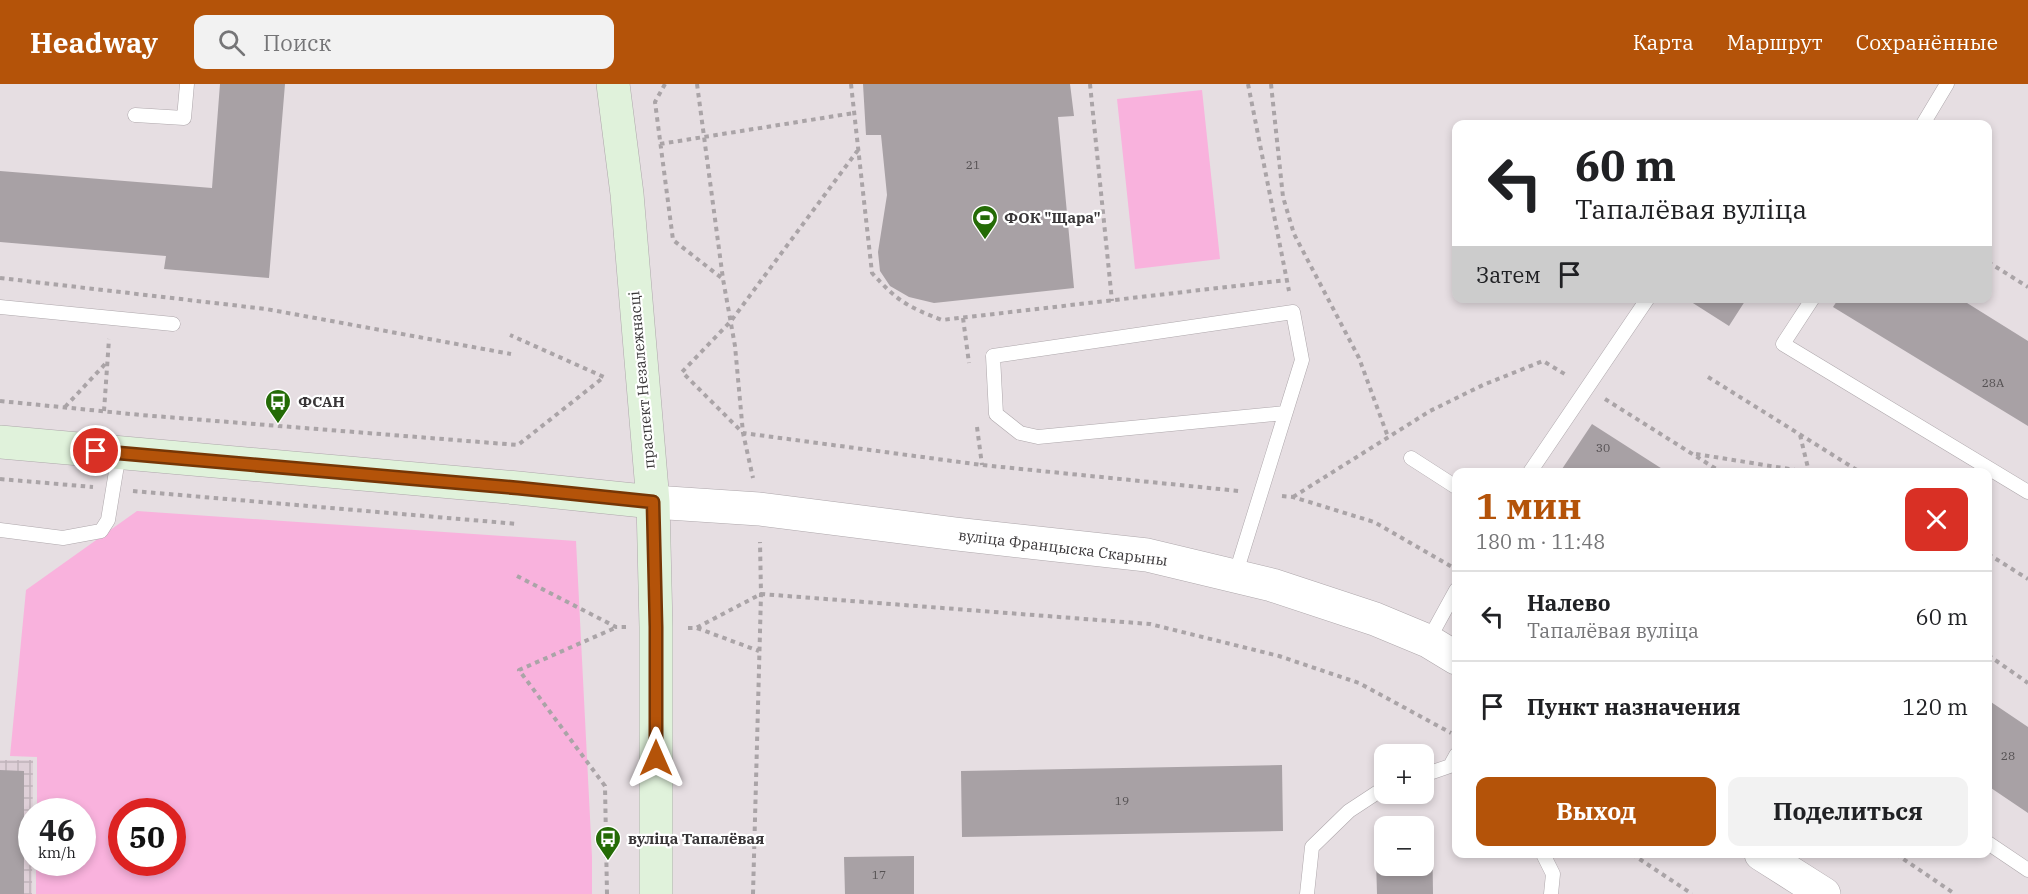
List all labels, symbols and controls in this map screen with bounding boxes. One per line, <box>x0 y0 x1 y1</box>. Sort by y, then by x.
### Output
search box <box>194 15 614 69</box>
text: Headway <box>30 24 158 61</box>
icon: search <box>215 26 248 59</box>
text: Поиск <box>263 28 331 57</box>
text: Карта <box>1633 28 1694 56</box>
text: Маршрут <box>1727 28 1823 56</box>
text: Сохранённые <box>1856 28 1998 56</box>
text: 60 m <box>1575 138 1676 193</box>
icon: left <box>1476 144 1554 222</box>
house number: 21 <box>966 157 980 172</box>
text: Тапалёвая вуліца <box>1575 191 1807 226</box>
sports icon: ФОК "Щара" <box>970 203 1000 241</box>
place label: ФОК "Щара" <box>1004 208 1101 227</box>
icon: arrive <box>1553 258 1586 291</box>
text: Затем <box>1476 260 1541 289</box>
street label: праспект Незалежнасці <box>624 290 659 470</box>
house number: 28А <box>1982 375 2005 390</box>
bus stop icon: ФСАН <box>263 387 293 425</box>
place label: ФСАН <box>298 392 345 411</box>
pin <box>70 425 121 476</box>
icon: arrive <box>79 434 112 467</box>
house number: 30 <box>1596 440 1610 455</box>
text: 1 мин <box>1476 482 1582 529</box>
button: close <box>1905 488 1968 551</box>
street label: вуліца Францыска Скарыны <box>957 525 1169 570</box>
text: 180 m · 11:48 <box>1476 528 1605 555</box>
text: Налево <box>1527 588 1611 617</box>
icon: left <box>1476 600 1509 633</box>
text: 60 m <box>1916 602 1968 631</box>
text: Тапалёвая вуліца <box>1527 617 1699 644</box>
icon: arrive <box>1476 690 1509 723</box>
text: Пункт назначения <box>1527 692 1741 721</box>
text: 120 m <box>1902 692 1968 721</box>
position arrow <box>624 726 688 790</box>
map controls <box>1374 744 1434 876</box>
button: + <box>1374 744 1434 804</box>
house number: 28 <box>2001 748 2015 763</box>
button: Выход <box>1476 777 1716 846</box>
button: Поделиться <box>1728 777 1968 846</box>
house number: 19 <box>1115 793 1129 808</box>
speed limit sign: 50 <box>108 798 186 876</box>
text: 46 <box>39 810 75 849</box>
button: − <box>1374 816 1434 876</box>
bus stop icon: вуліца Тапалёвая <box>593 824 623 862</box>
place label: вуліца Тапалёвая <box>628 829 764 848</box>
text: km/h <box>38 843 76 862</box>
house number: 17 <box>872 867 886 882</box>

